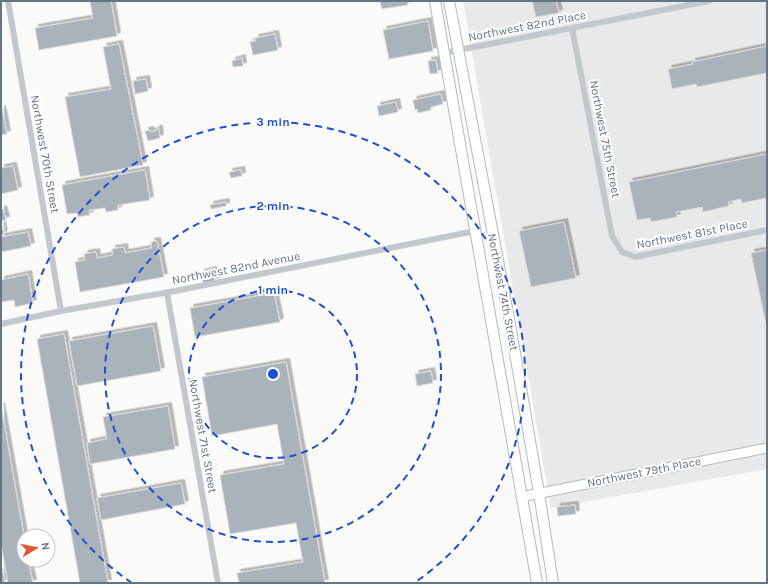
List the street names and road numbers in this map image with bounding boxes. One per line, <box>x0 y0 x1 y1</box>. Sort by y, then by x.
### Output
street label: Northwest 82nd Place <box>467 8 587 44</box>
street label: Northwest 75th Street <box>587 79 623 199</box>
street label: Northwest 70th Street <box>28 94 62 215</box>
street label: Northwest 81st Place <box>635 216 749 252</box>
street label: Northwest 74th Street <box>485 232 521 352</box>
street label: Northwest 82nd Avenue <box>171 249 301 287</box>
street label: Northwest 71st Street <box>186 378 220 495</box>
street label: Northwest 79th Place <box>586 454 702 490</box>

